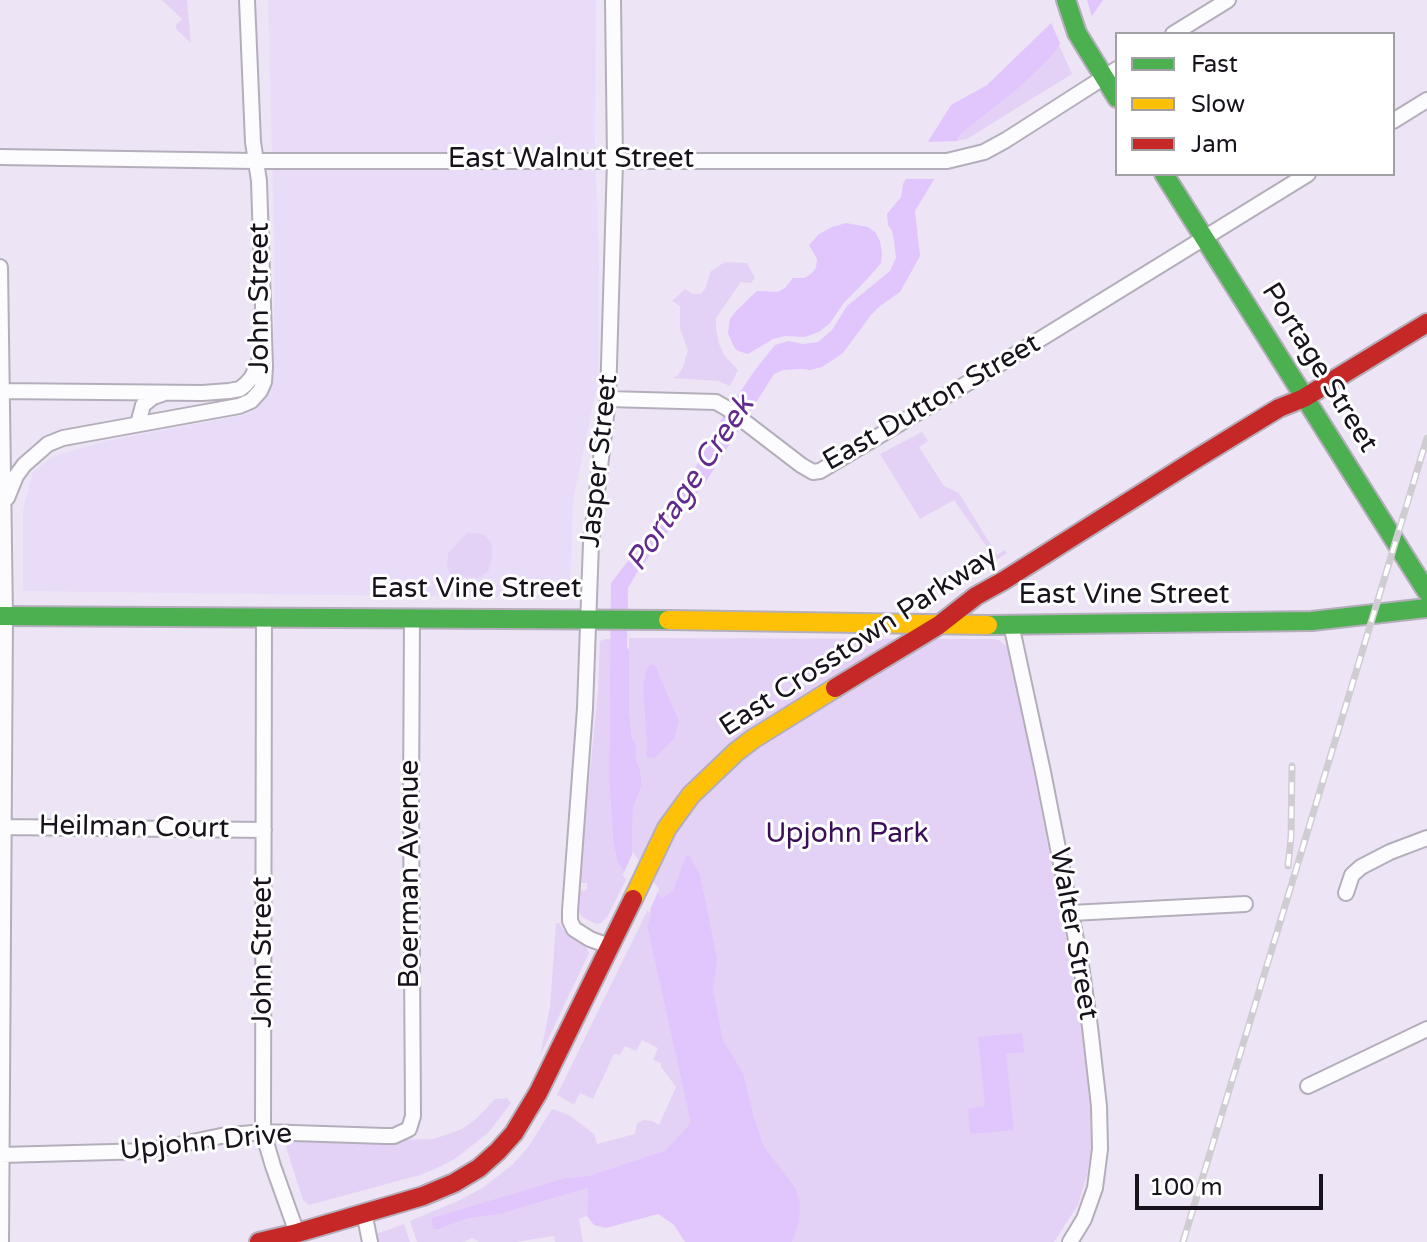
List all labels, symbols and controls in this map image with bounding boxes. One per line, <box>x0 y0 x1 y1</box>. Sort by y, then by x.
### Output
legend <box>1115 32 1395 176</box>
text: Fast <box>1191 50 1238 79</box>
text: Slow <box>1191 90 1245 119</box>
text: Jam <box>1191 130 1238 159</box>
street label: East Walnut Street <box>448 143 694 177</box>
street label: John Street <box>244 222 278 374</box>
street label: Portage Street <box>1254 277 1384 459</box>
street label: East Dutton Street <box>817 327 1047 479</box>
street label: Jasper Street <box>574 373 626 549</box>
water label: Portage Creek <box>619 390 763 578</box>
street label: East Crosstown Parkway <box>714 540 1004 744</box>
street label: East Vine Street <box>370 573 582 607</box>
street label: East Vine Street <box>1018 579 1230 613</box>
street label: Boerman Avenue <box>394 760 428 988</box>
street label: Heilman Court <box>38 810 230 846</box>
park label: Upjohn Park <box>765 818 929 852</box>
street label: Walter Street <box>1041 845 1105 1023</box>
street label: John Street <box>247 876 281 1028</box>
street label: Upjohn Drive <box>118 1117 294 1169</box>
scale bar <box>1139 1158 1327 1208</box>
text: 100 m <box>1149 1173 1223 1202</box>

